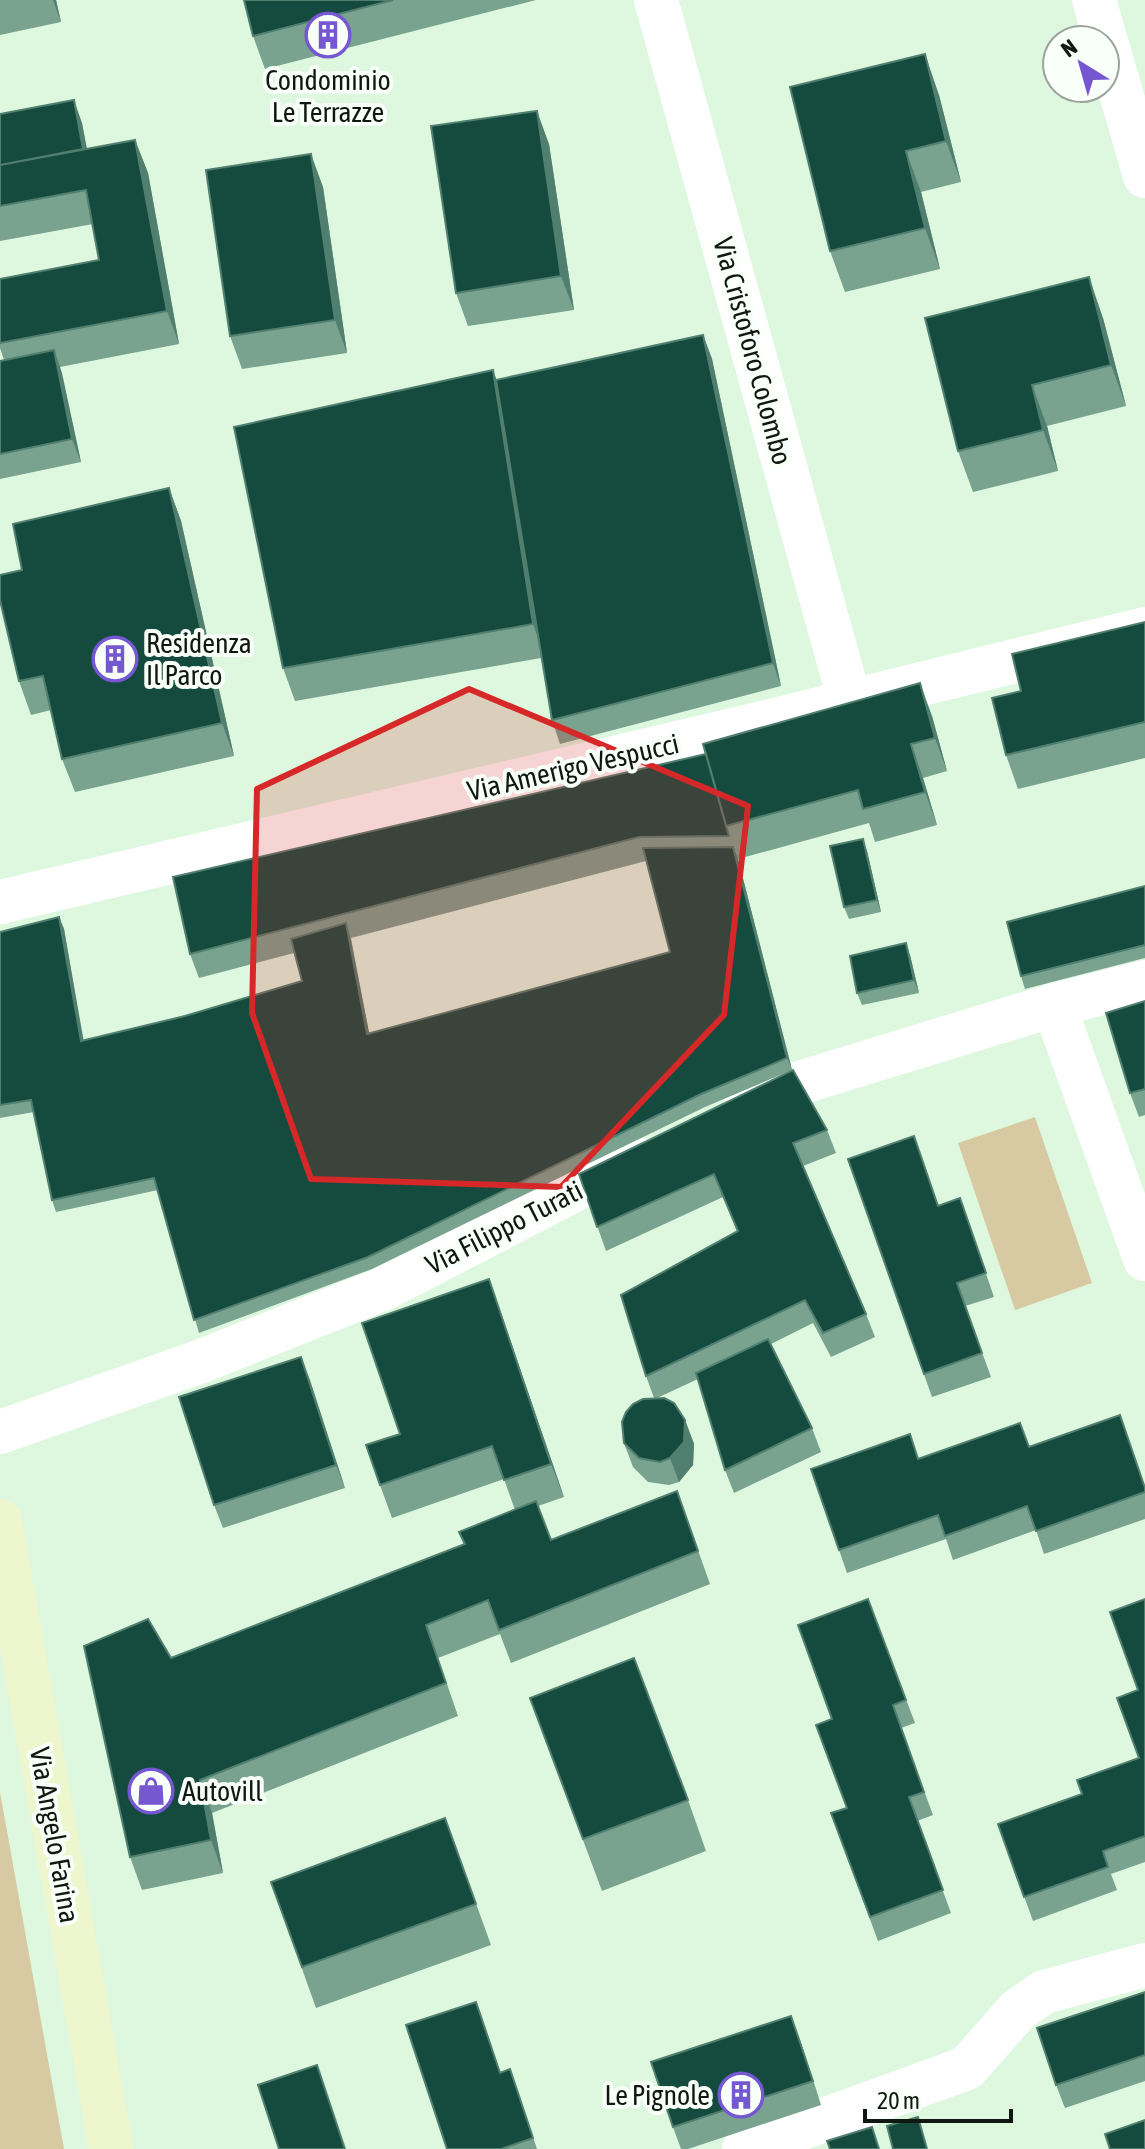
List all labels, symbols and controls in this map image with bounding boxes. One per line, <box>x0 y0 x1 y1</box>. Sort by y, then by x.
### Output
building icon: Condominio Le Terrazze <box>304 11 352 59</box>
north arrow <box>1041 24 1121 104</box>
text: N <box>1056 34 1082 62</box>
place label: Condominio Le Terrazze <box>265 64 391 128</box>
street label: Via Cristoforo Colombo <box>707 234 799 468</box>
place label: Residenza Il Parco <box>146 627 252 691</box>
building icon: Residenza Il Parco <box>91 635 139 683</box>
street label: Via Amerigo Vespucci <box>464 727 682 807</box>
street label: Via Filippo Turati <box>420 1174 588 1280</box>
street label: Via Angelo Farina <box>24 1745 86 1925</box>
shop icon: Autovill <box>127 1767 175 1815</box>
place label: Autovill <box>182 1775 263 1807</box>
building icon: Le Pignole <box>717 2071 765 2119</box>
scale bar <box>865 2073 1011 2123</box>
place label: Le Pignole <box>604 2079 710 2111</box>
text: 20 m <box>877 2087 920 2114</box>

